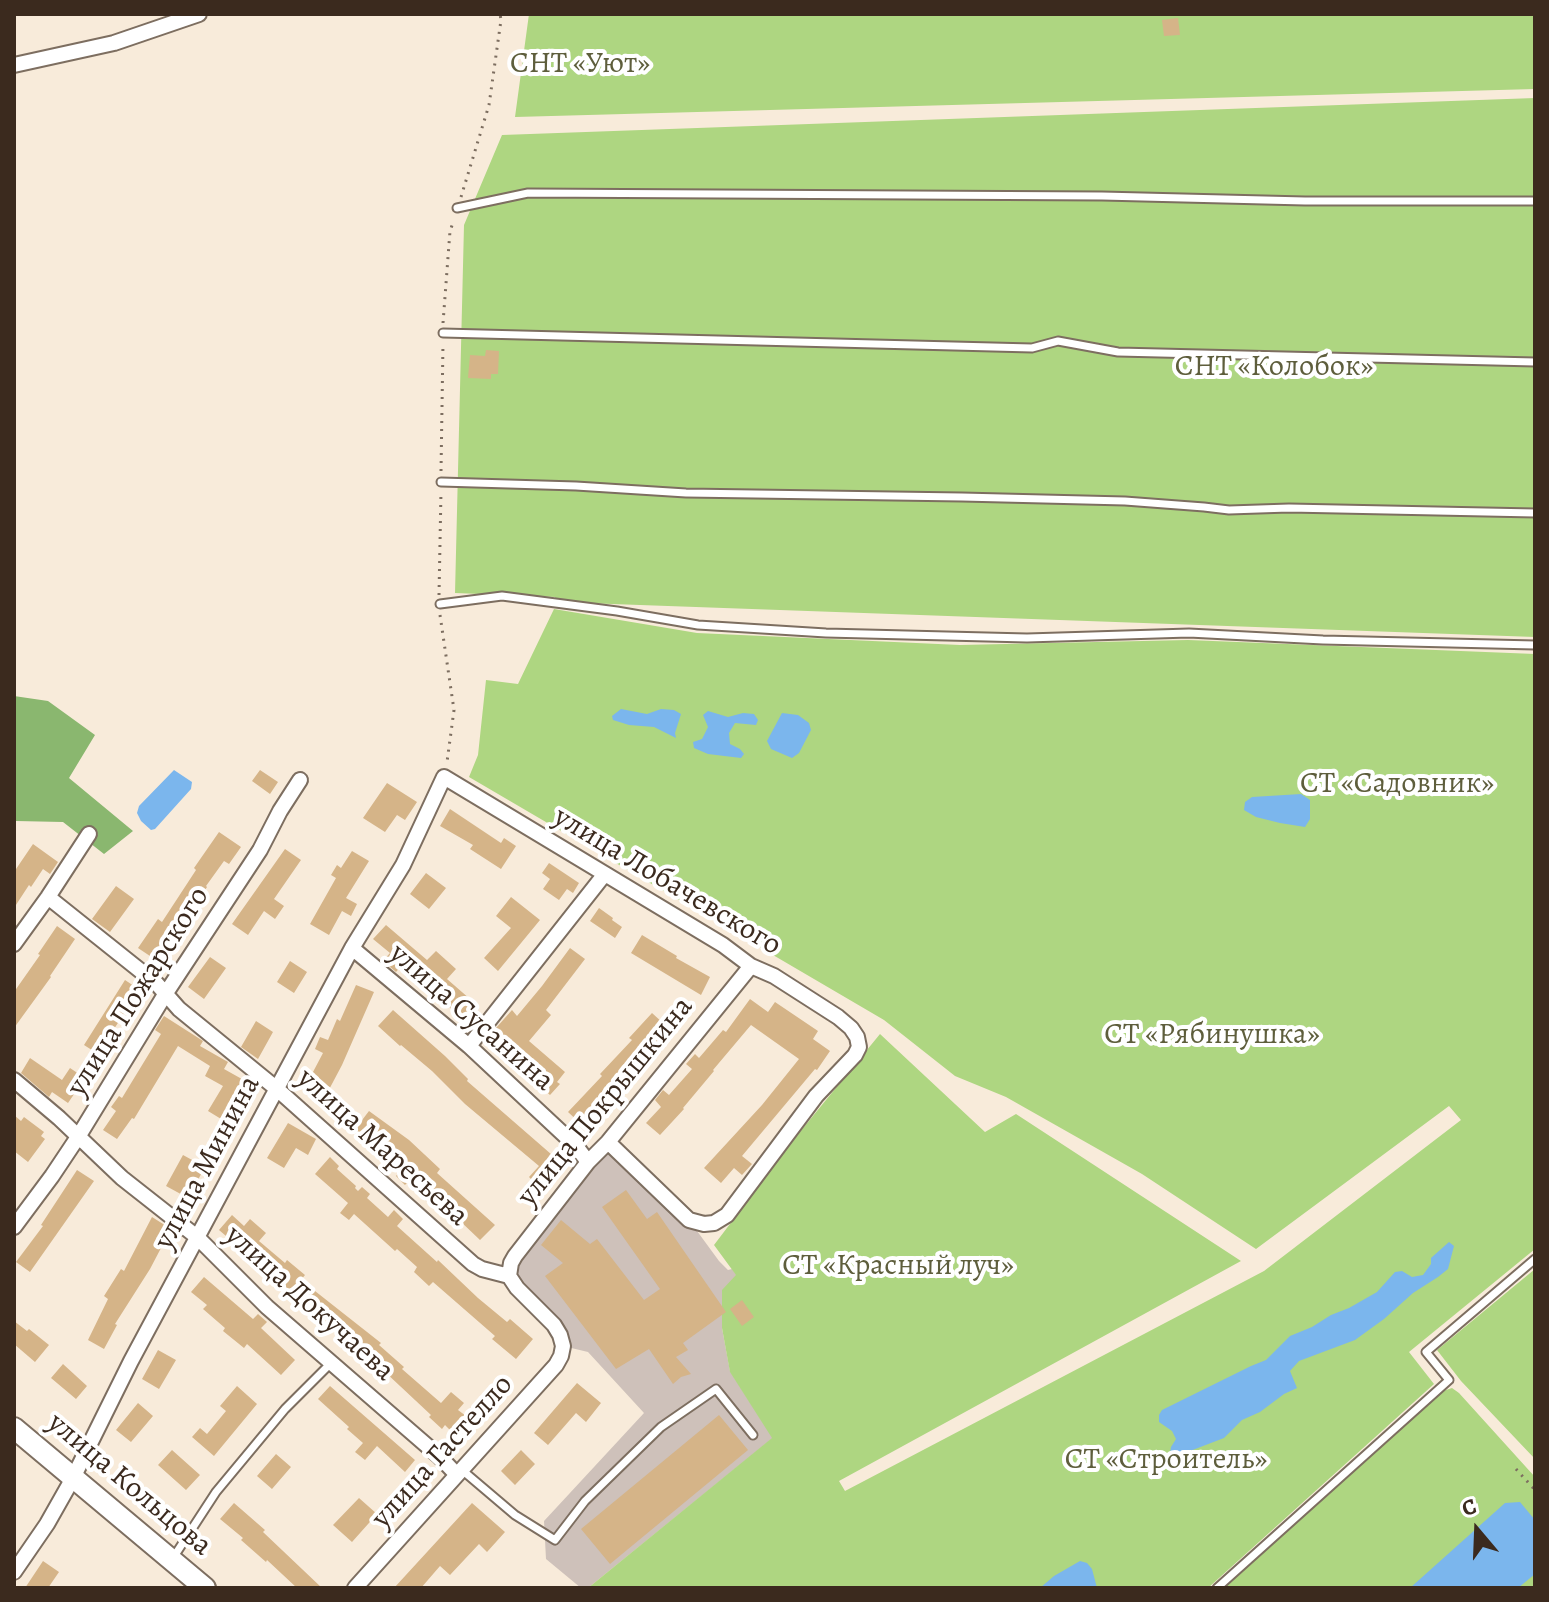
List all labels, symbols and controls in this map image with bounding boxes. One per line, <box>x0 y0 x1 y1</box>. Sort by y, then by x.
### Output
park label: СНТ «Уют» <box>510 47 650 83</box>
park label: СНТ «Колобок» <box>1175 350 1373 386</box>
park label: СТ «Садовник» <box>1300 767 1494 803</box>
street label: улица Лобачевского <box>547 800 787 964</box>
street label: улица Пожарского <box>60 881 218 1103</box>
street label: улица Сусанина <box>381 937 561 1099</box>
street label: улица Покрышкина <box>511 990 701 1214</box>
park label: СТ «Рябинушка» <box>1104 1018 1320 1054</box>
street label: улица Маресьева <box>289 1061 475 1235</box>
street label: улица Минина <box>147 1070 269 1256</box>
street label: улица Докучаева <box>217 1218 401 1390</box>
park label: СТ «Красный луч» <box>782 1249 1014 1285</box>
street label: улица Гастелло <box>365 1368 521 1536</box>
street label: улица Кольцова <box>39 1406 219 1564</box>
park label: СТ «Строитель» <box>1065 1443 1267 1479</box>
north arrow <box>1437 1490 1517 1570</box>
text: С <box>1458 1491 1480 1524</box>

